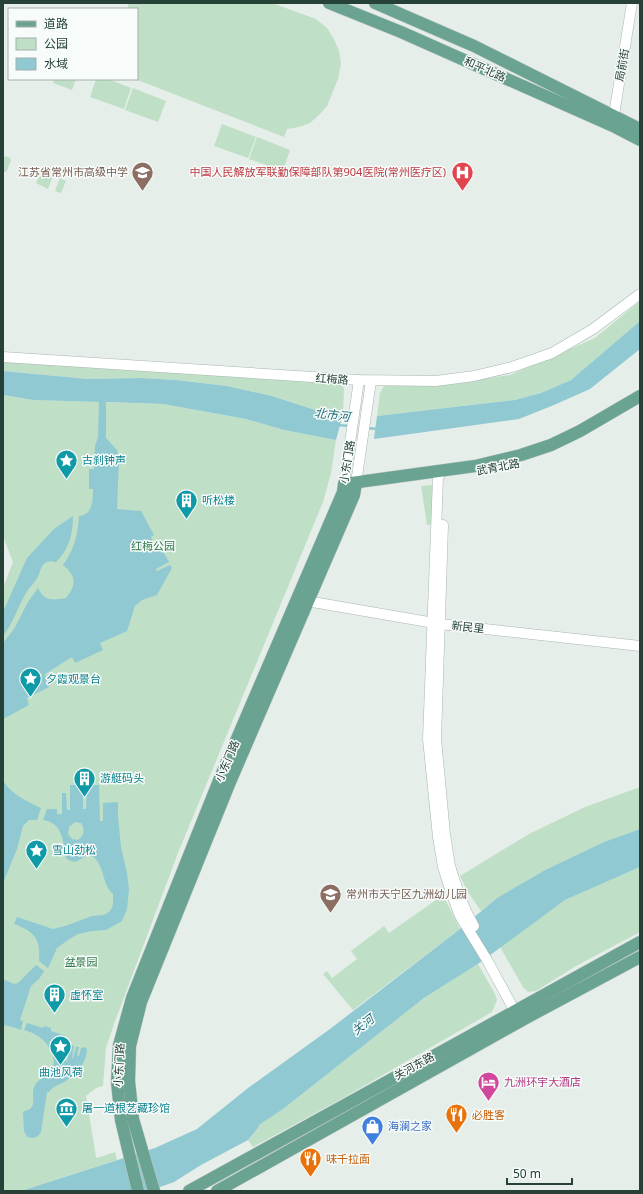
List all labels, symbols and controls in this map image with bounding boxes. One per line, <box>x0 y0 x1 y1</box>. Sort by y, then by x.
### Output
legend <box>8 8 138 80</box>
text: 道路 <box>44 15 68 32</box>
text: 公园 <box>44 35 68 52</box>
street label: 局前街 <box>611 47 632 82</box>
street label: 和平北路 <box>462 53 508 84</box>
text: 水域 <box>44 55 68 72</box>
school or university icon: 江苏省常州市高级中学 <box>130 159 156 192</box>
hospital icon: 中国人民解放军联勤保障部队第904医院(常州医疗区) <box>449 159 475 192</box>
place label: 江苏省常州市高级中学 <box>18 164 128 179</box>
place label: 中国人民解放军联勤保障部队第904医院(常州医疗区) <box>190 164 446 179</box>
street label: 红梅路 <box>315 370 349 387</box>
water label: 北市河 <box>313 404 353 425</box>
street label: 小东门路 <box>336 439 357 485</box>
place icon: 古刹钟声 <box>53 447 79 480</box>
place label: 古刹钟声 <box>82 452 126 467</box>
street label: 武青北路 <box>475 455 521 478</box>
building icon: 听松楼 <box>173 487 199 520</box>
place label: 听松楼 <box>202 492 235 507</box>
park label: 红梅公园 <box>131 538 175 553</box>
street label: 新民里 <box>451 617 485 636</box>
place icon: 夕霞观景台 <box>18 666 44 699</box>
place label: 夕霞观景台 <box>46 671 101 686</box>
street label: 小东门路 <box>211 738 242 784</box>
building icon: 游艇码头 <box>72 765 98 798</box>
place label: 游艇码头 <box>100 770 144 785</box>
place icon: 雪山劲松 <box>23 837 49 870</box>
place label: 雪山劲松 <box>52 842 96 857</box>
school or university icon: 常州市天宁区九洲幼儿园 <box>318 881 344 914</box>
place label: 常州市天宁区九洲幼儿园 <box>346 886 467 901</box>
park label: 盆景园 <box>65 954 98 969</box>
building icon: 虚怀室 <box>41 982 67 1015</box>
place label: 虚怀室 <box>70 987 103 1002</box>
water label: 关河 <box>348 1009 379 1039</box>
place icon: 曲池风荷 <box>48 1033 74 1066</box>
street label: 小东门路 <box>110 1043 127 1087</box>
street label: 关河东路 <box>391 1048 437 1083</box>
place label: 曲池风荷 <box>39 1064 83 1079</box>
hotel icon: 九洲环宇大酒店 <box>476 1069 502 1102</box>
place label: 九洲环宇大酒店 <box>504 1074 581 1089</box>
museum icon: 屠一道根艺藏珍馆 <box>53 1095 79 1128</box>
place label: 屠一道根艺藏珍馆 <box>82 1100 170 1115</box>
restaurant icon: 必胜客 <box>444 1102 470 1135</box>
place label: 必胜客 <box>472 1107 505 1122</box>
shop icon: 海澜之家 <box>359 1113 385 1146</box>
place label: 海澜之家 <box>388 1118 432 1133</box>
restaurant icon: 味千拉面 <box>298 1146 324 1179</box>
place label: 味千拉面 <box>326 1151 370 1166</box>
scale bar <box>507 1160 572 1186</box>
text: 50 m <box>513 1165 541 1182</box>

